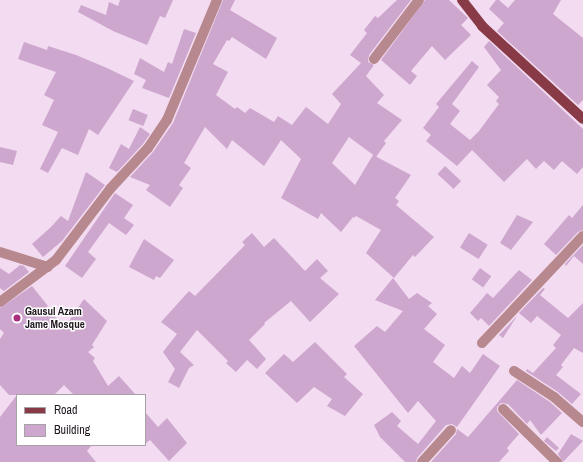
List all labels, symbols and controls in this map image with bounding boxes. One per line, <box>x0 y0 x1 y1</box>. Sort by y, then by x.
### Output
place label: Gausul Azam Jame Mosque <box>25 305 85 331</box>
marker: Gausul Azam Jame Mosque <box>12 313 22 323</box>
legend <box>16 394 146 446</box>
text: Road <box>54 402 78 418</box>
text: Building <box>54 422 90 438</box>

